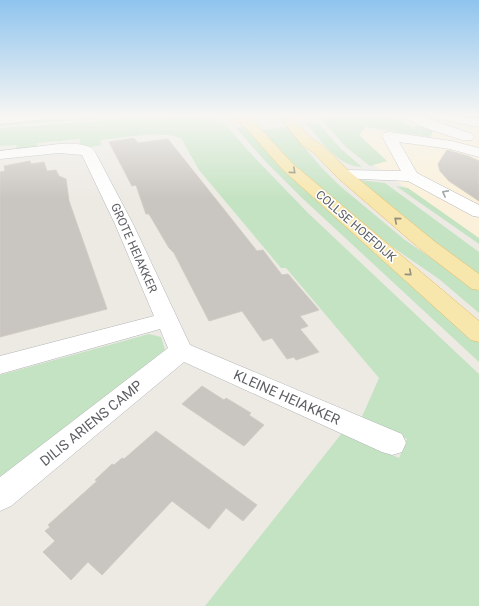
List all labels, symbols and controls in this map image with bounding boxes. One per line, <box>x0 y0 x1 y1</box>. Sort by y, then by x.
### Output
one-way arrow <box>288 167 296 174</box>
street label: COLLSE HOEFDIJK <box>313 187 399 265</box>
one-way arrow <box>441 191 449 198</box>
street label: GROTE HEIAKKER <box>108 201 160 295</box>
one-way arrow <box>395 218 402 225</box>
one-way arrow <box>404 269 412 276</box>
street label: KLEINE HEIAKKER <box>231 366 343 428</box>
street label: DILIS ARIENS CAMP <box>37 377 145 469</box>

